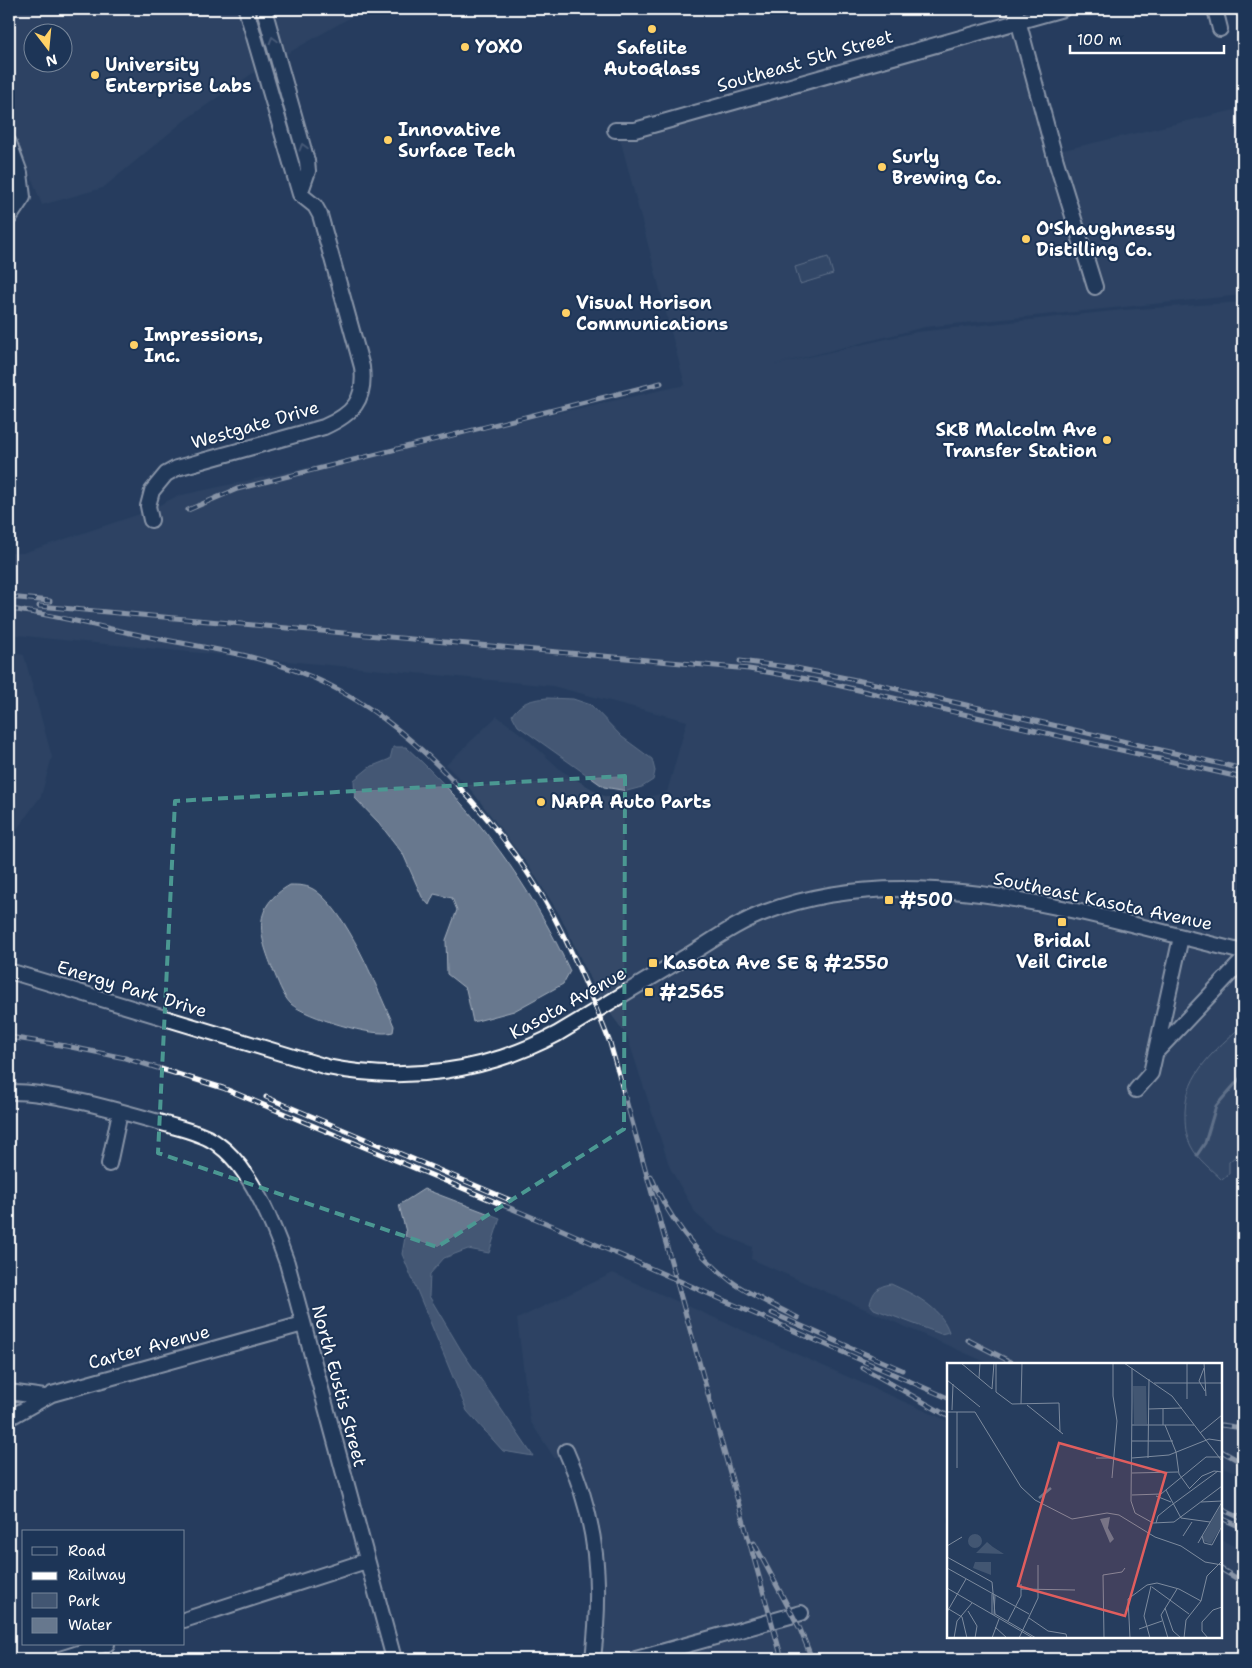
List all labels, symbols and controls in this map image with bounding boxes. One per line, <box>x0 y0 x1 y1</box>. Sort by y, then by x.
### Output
north arrow <box>22 22 72 72</box>
scale bar <box>1070 22 1223 54</box>
marker: Safelite AutoGlass <box>646 23 658 35</box>
street label: Southeast 5th Street <box>714 24 896 98</box>
text: 100 m <box>1077 30 1122 50</box>
place label: YOXO <box>475 35 523 59</box>
one-way arrow <box>268 36 279 45</box>
place label: Safelite AutoGlass <box>603 36 701 81</box>
marker: YOXO <box>459 41 471 53</box>
text: N <box>44 50 59 71</box>
place label: University Enterprise Labs <box>105 53 252 98</box>
marker: University Enterprise Labs <box>89 69 101 81</box>
place label: Innovative Surface Tech <box>398 118 515 163</box>
marker: Innovative Surface Tech <box>382 134 394 146</box>
one-way arrow <box>299 143 309 152</box>
place label: Surly Brewing Co. <box>892 145 1002 190</box>
marker: Surly Brewing Co. <box>876 161 888 173</box>
place label: O'Shaughnessy Distilling Co. <box>1036 217 1176 262</box>
marker: O'Shaughnessy Distilling Co. <box>1020 233 1032 245</box>
place label: Visual Horison Communications <box>576 291 728 336</box>
marker: Visual Horison Communications <box>560 307 572 319</box>
place label: Impressions, Inc. <box>144 323 263 368</box>
marker: Impressions, Inc. <box>128 339 140 351</box>
street label: Westgate Drive <box>188 395 322 455</box>
place label: SKB Malcolm Ave Transfer Station <box>935 418 1097 463</box>
marker: SKB Malcolm Ave Transfer Station <box>1101 434 1113 446</box>
place label: NAPA Auto Parts <box>551 790 711 814</box>
marker: NAPA Auto Parts <box>535 796 547 808</box>
street label: Southeast Kasota Avenue <box>991 866 1215 936</box>
place label: #500 <box>899 888 953 912</box>
marker: #500 <box>883 894 895 906</box>
marker: Bridal Veil Circle <box>1056 916 1068 928</box>
place label: Bridal Veil Circle <box>1016 929 1108 974</box>
place label: Kasota Ave SE & #2550 <box>663 951 889 975</box>
street label: Energy Park Drive <box>54 955 210 1023</box>
marker: Kasota Ave SE & #2550 <box>647 957 659 969</box>
street label: Kasota Avenue <box>505 961 631 1045</box>
place label: #2565 <box>659 980 724 1004</box>
marker: #2565 <box>643 986 655 998</box>
street label: North Eustis Street <box>306 1302 372 1470</box>
street label: Carter Avenue <box>86 1319 212 1375</box>
inset map <box>947 1363 1222 1638</box>
legend <box>22 1530 185 1646</box>
text: Road <box>68 1541 106 1561</box>
text: Railway <box>68 1565 126 1585</box>
text: Park <box>68 1591 100 1611</box>
text: Water <box>68 1615 112 1635</box>

